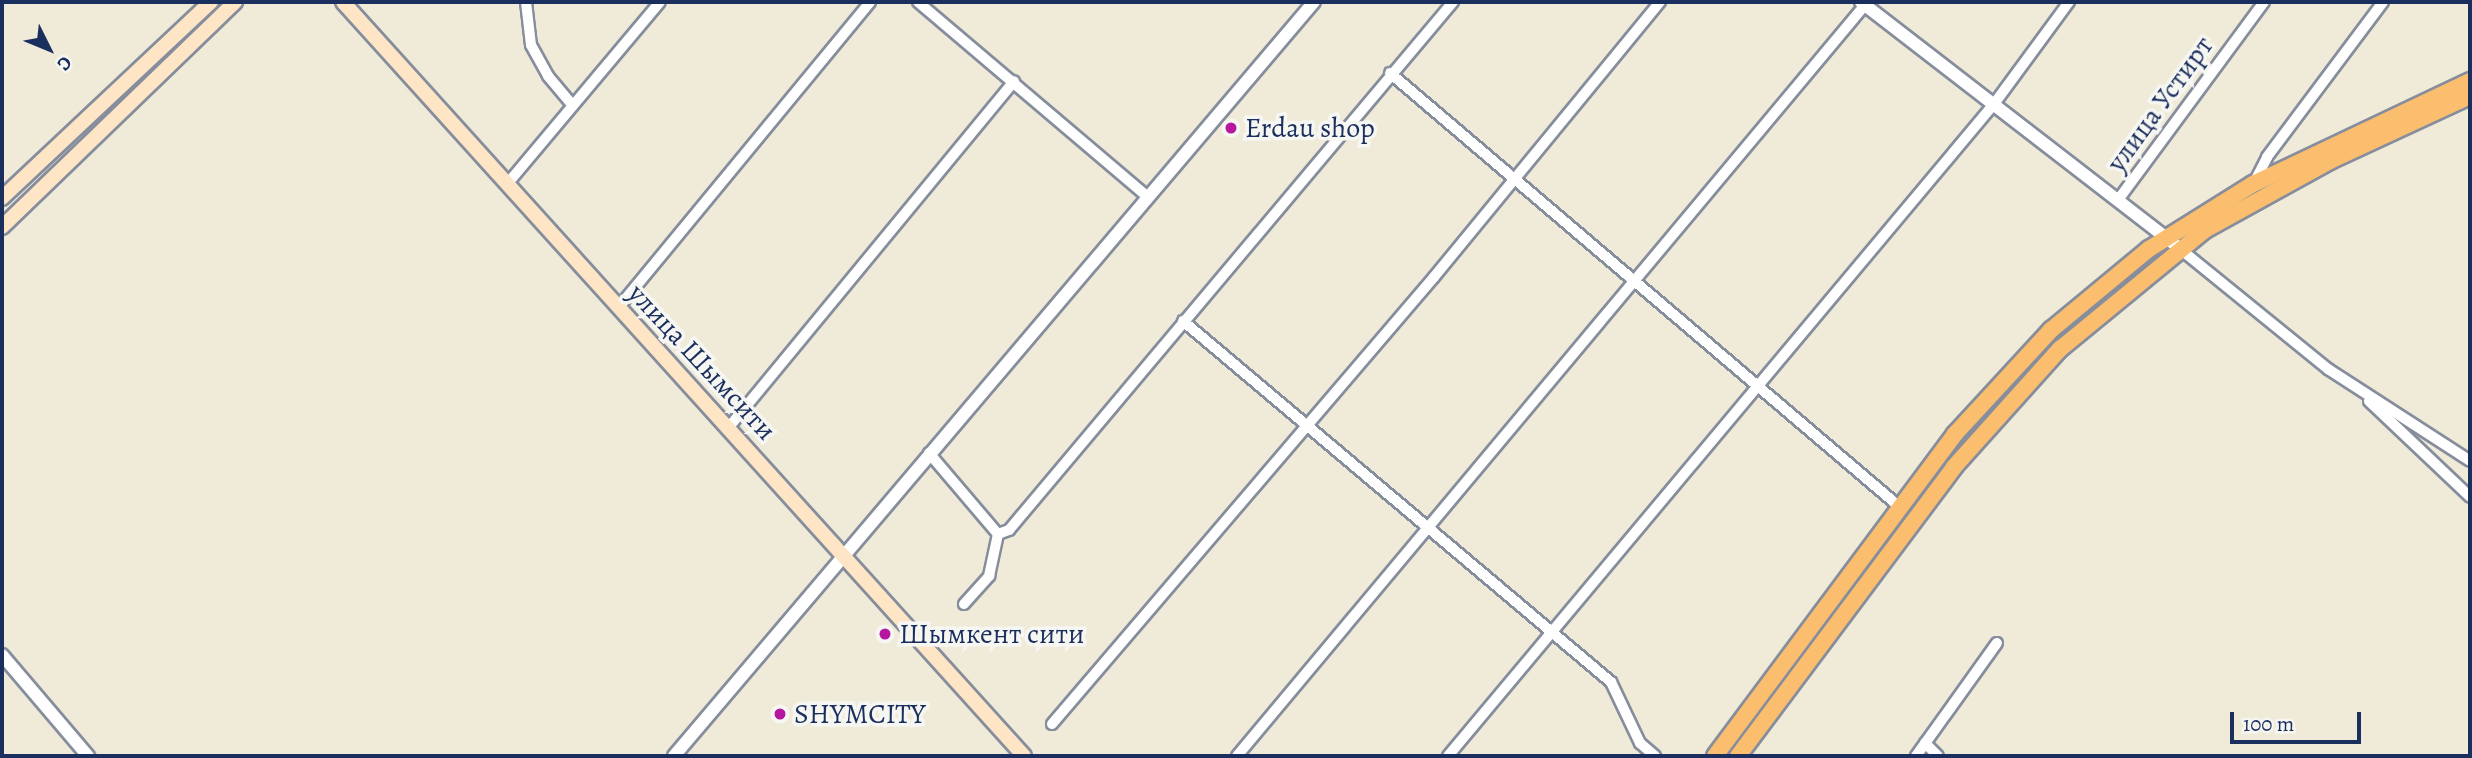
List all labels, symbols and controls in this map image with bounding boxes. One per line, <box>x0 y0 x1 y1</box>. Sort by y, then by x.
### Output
north arrow <box>14 14 84 84</box>
street label: улица Устирт <box>2100 30 2220 178</box>
text: С <box>51 50 78 76</box>
place label: Erdau shop <box>1245 111 1375 145</box>
marker: Erdau shop <box>1223 120 1239 136</box>
street label: улица Шымсити <box>621 277 783 447</box>
place label: Шымкент сити <box>899 617 1084 651</box>
marker: Шымкент сити <box>877 626 893 642</box>
place label: SHYMCITY <box>794 697 926 731</box>
scale bar <box>2234 698 2365 742</box>
marker: SHYMCITY <box>772 706 788 722</box>
text: 100 m <box>2243 710 2294 738</box>

